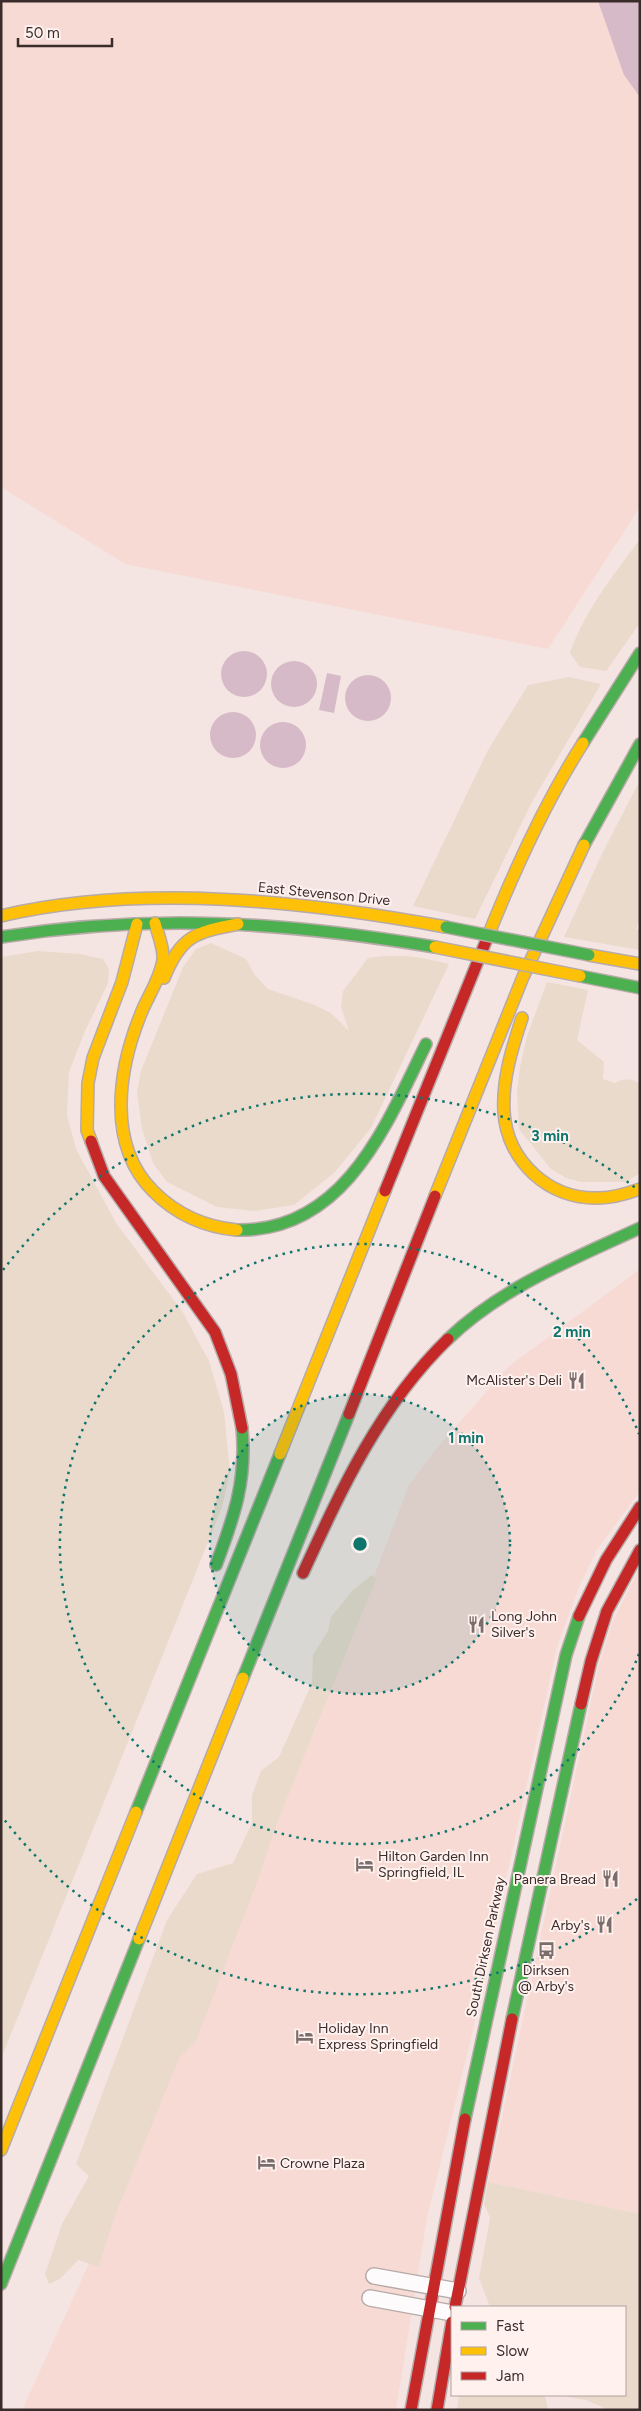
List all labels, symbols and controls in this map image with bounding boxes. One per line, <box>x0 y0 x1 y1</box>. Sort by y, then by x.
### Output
scale bar <box>18 15 111 47</box>
text: 50 m <box>25 24 60 42</box>
street label: East Stevenson Drive <box>257 879 391 909</box>
text: 3 min <box>531 1127 569 1145</box>
text: 2 min <box>553 1323 591 1341</box>
restaurant icon: McAlister's Deli <box>566 1370 586 1390</box>
place label: McAlister's Deli <box>466 1372 562 1389</box>
text: 1 min <box>448 1429 484 1447</box>
centre of rings <box>351 1535 369 1553</box>
place label: Long John Silver's <box>491 1608 557 1641</box>
restaurant icon: Long John Silver's <box>467 1614 487 1634</box>
place label: Hilton Garden Inn Springfield, IL <box>378 1848 489 1881</box>
hotel icon: Hilton Garden Inn Springfield, IL <box>354 1854 374 1874</box>
restaurant icon: Panera Bread <box>600 1869 620 1889</box>
place label: Panera Bread <box>514 1871 596 1888</box>
street label: South Dirksen Parkway <box>463 1875 509 2019</box>
restaurant icon: Arby's <box>594 1915 614 1935</box>
place label: Arby's <box>551 1917 590 1934</box>
bus stop icon: Dirksen @ Arby's <box>536 1940 556 1960</box>
place label: Dirksen @ Arby's <box>518 1962 574 1995</box>
place label: Holiday Inn Express Springfield <box>318 2020 438 2053</box>
hotel icon: Holiday Inn Express Springfield <box>294 2026 314 2046</box>
hotel icon: Crowne Plaza <box>256 2153 276 2173</box>
place label: Crowne Plaza <box>280 2155 365 2172</box>
legend <box>451 2306 626 2396</box>
text: Fast <box>496 2317 525 2335</box>
text: Slow <box>496 2342 529 2360</box>
text: Jam <box>496 2367 524 2385</box>

